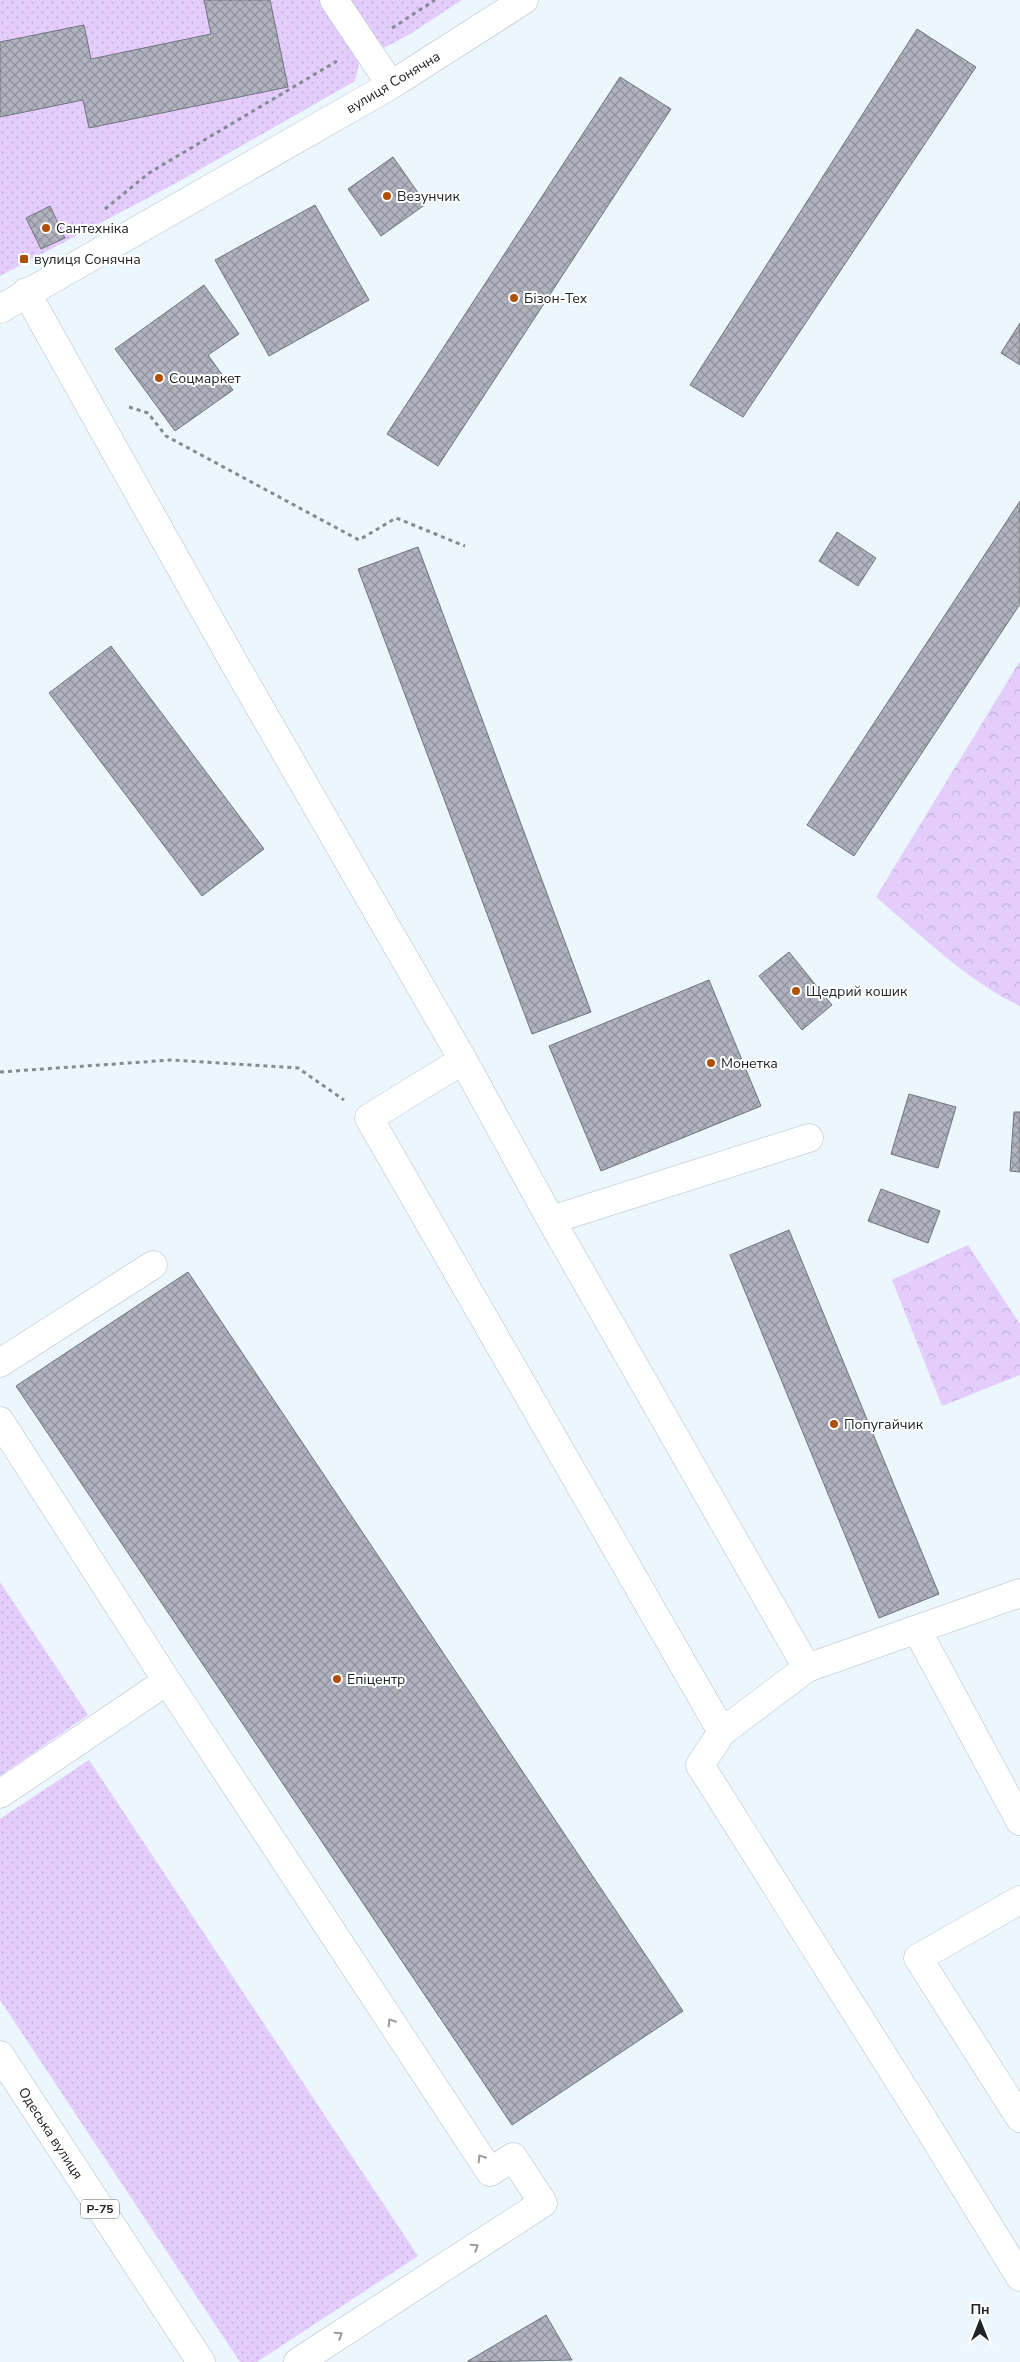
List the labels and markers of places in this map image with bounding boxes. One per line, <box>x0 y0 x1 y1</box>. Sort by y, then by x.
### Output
place label: Везунчик <box>397 187 460 206</box>
marker: Везунчик <box>381 190 393 202</box>
place label: Сантехніка <box>56 219 129 238</box>
marker: Сантехніка <box>40 222 52 234</box>
place label: вулиця Сонячна <box>34 250 141 269</box>
marker: вулиця Сонячна <box>18 253 30 265</box>
place label: Бізон-Тех <box>524 289 588 308</box>
marker: Бізон-Тех <box>508 292 520 304</box>
place label: Соцмаркет <box>169 369 242 388</box>
marker: Соцмаркет <box>153 372 165 384</box>
place label: Щедрий кошик <box>806 982 908 1001</box>
marker: Щедрий кошик <box>790 985 802 997</box>
place label: Монетка <box>721 1054 778 1073</box>
marker: Монетка <box>705 1057 717 1069</box>
place label: Попугайчик <box>844 1415 924 1434</box>
marker: Попугайчик <box>828 1418 840 1430</box>
place label: Епіцентр <box>347 1670 405 1689</box>
marker: Епіцентр <box>331 1673 343 1685</box>

